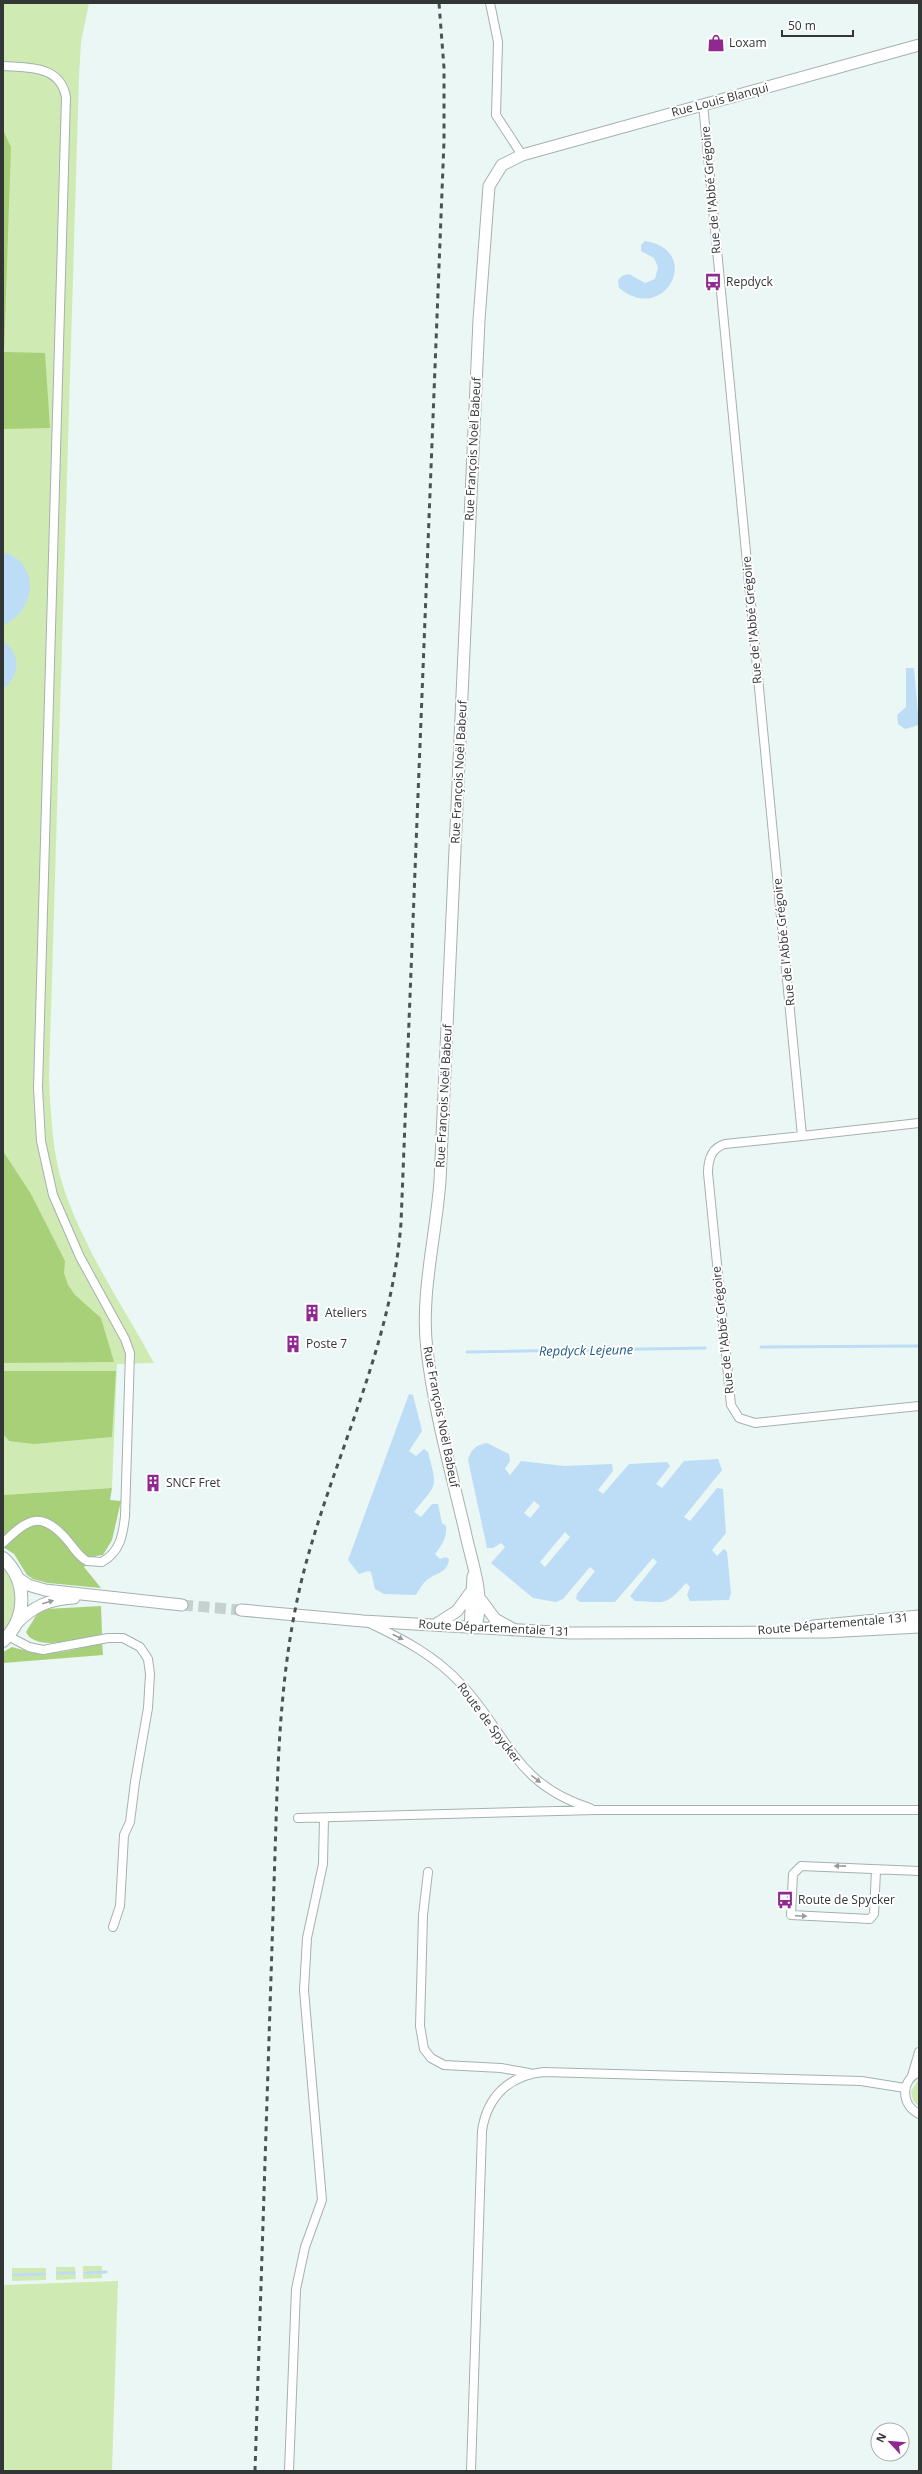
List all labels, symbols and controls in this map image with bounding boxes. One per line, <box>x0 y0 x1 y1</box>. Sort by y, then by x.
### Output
scale bar <box>782 12 853 38</box>
text: 50 m <box>788 17 816 34</box>
shop icon: Loxam <box>706 33 726 53</box>
place label: Loxam <box>729 34 767 51</box>
street label: Rue Louis Blanqui <box>669 78 770 121</box>
street label: Rue de l'Abbé Grégoire <box>696 125 725 255</box>
bus stop icon: Repdyck <box>703 272 723 292</box>
place label: Repdyck <box>726 273 774 290</box>
street label: Rue François Noël Babeuf <box>460 376 485 521</box>
street label: Rue de l'Abbé Grégoire <box>737 555 766 685</box>
street label: Rue François Noël Babeuf <box>446 699 471 844</box>
street label: Rue de l'Abbé Grégoire <box>768 877 799 1007</box>
street label: Rue François Noël Babeuf <box>431 1023 456 1168</box>
street label: Rue de l'Abbé Grégoire <box>707 1265 738 1395</box>
building icon: Ateliers <box>302 1303 322 1323</box>
place label: Ateliers <box>325 1304 367 1321</box>
building icon: Poste 7 <box>283 1334 303 1354</box>
place label: Poste 7 <box>306 1335 347 1352</box>
water label: Repdyck Lejeune <box>539 1340 634 1360</box>
street label: Rue François Noël Babeuf <box>419 1345 464 1490</box>
building icon: SNCF Fret <box>143 1473 163 1493</box>
place label: SNCF Fret <box>166 1474 221 1491</box>
one-way arrow <box>42 1599 54 1605</box>
street label: Route Départementale 131 <box>757 1608 909 1639</box>
street label: Route Départementale 131 <box>418 1615 570 1640</box>
one-way arrow <box>392 1634 404 1640</box>
street label: Route de Spycker <box>453 1679 525 1767</box>
one-way arrow <box>530 1774 541 1783</box>
one-way arrow <box>834 1863 846 1870</box>
bus stop icon: Route de Spycker <box>775 1890 795 1910</box>
place label: Route de Spycker <box>798 1891 895 1908</box>
one-way arrow <box>795 1913 808 1919</box>
north arrow <box>870 2422 910 2462</box>
text: N <box>872 2430 889 2445</box>

